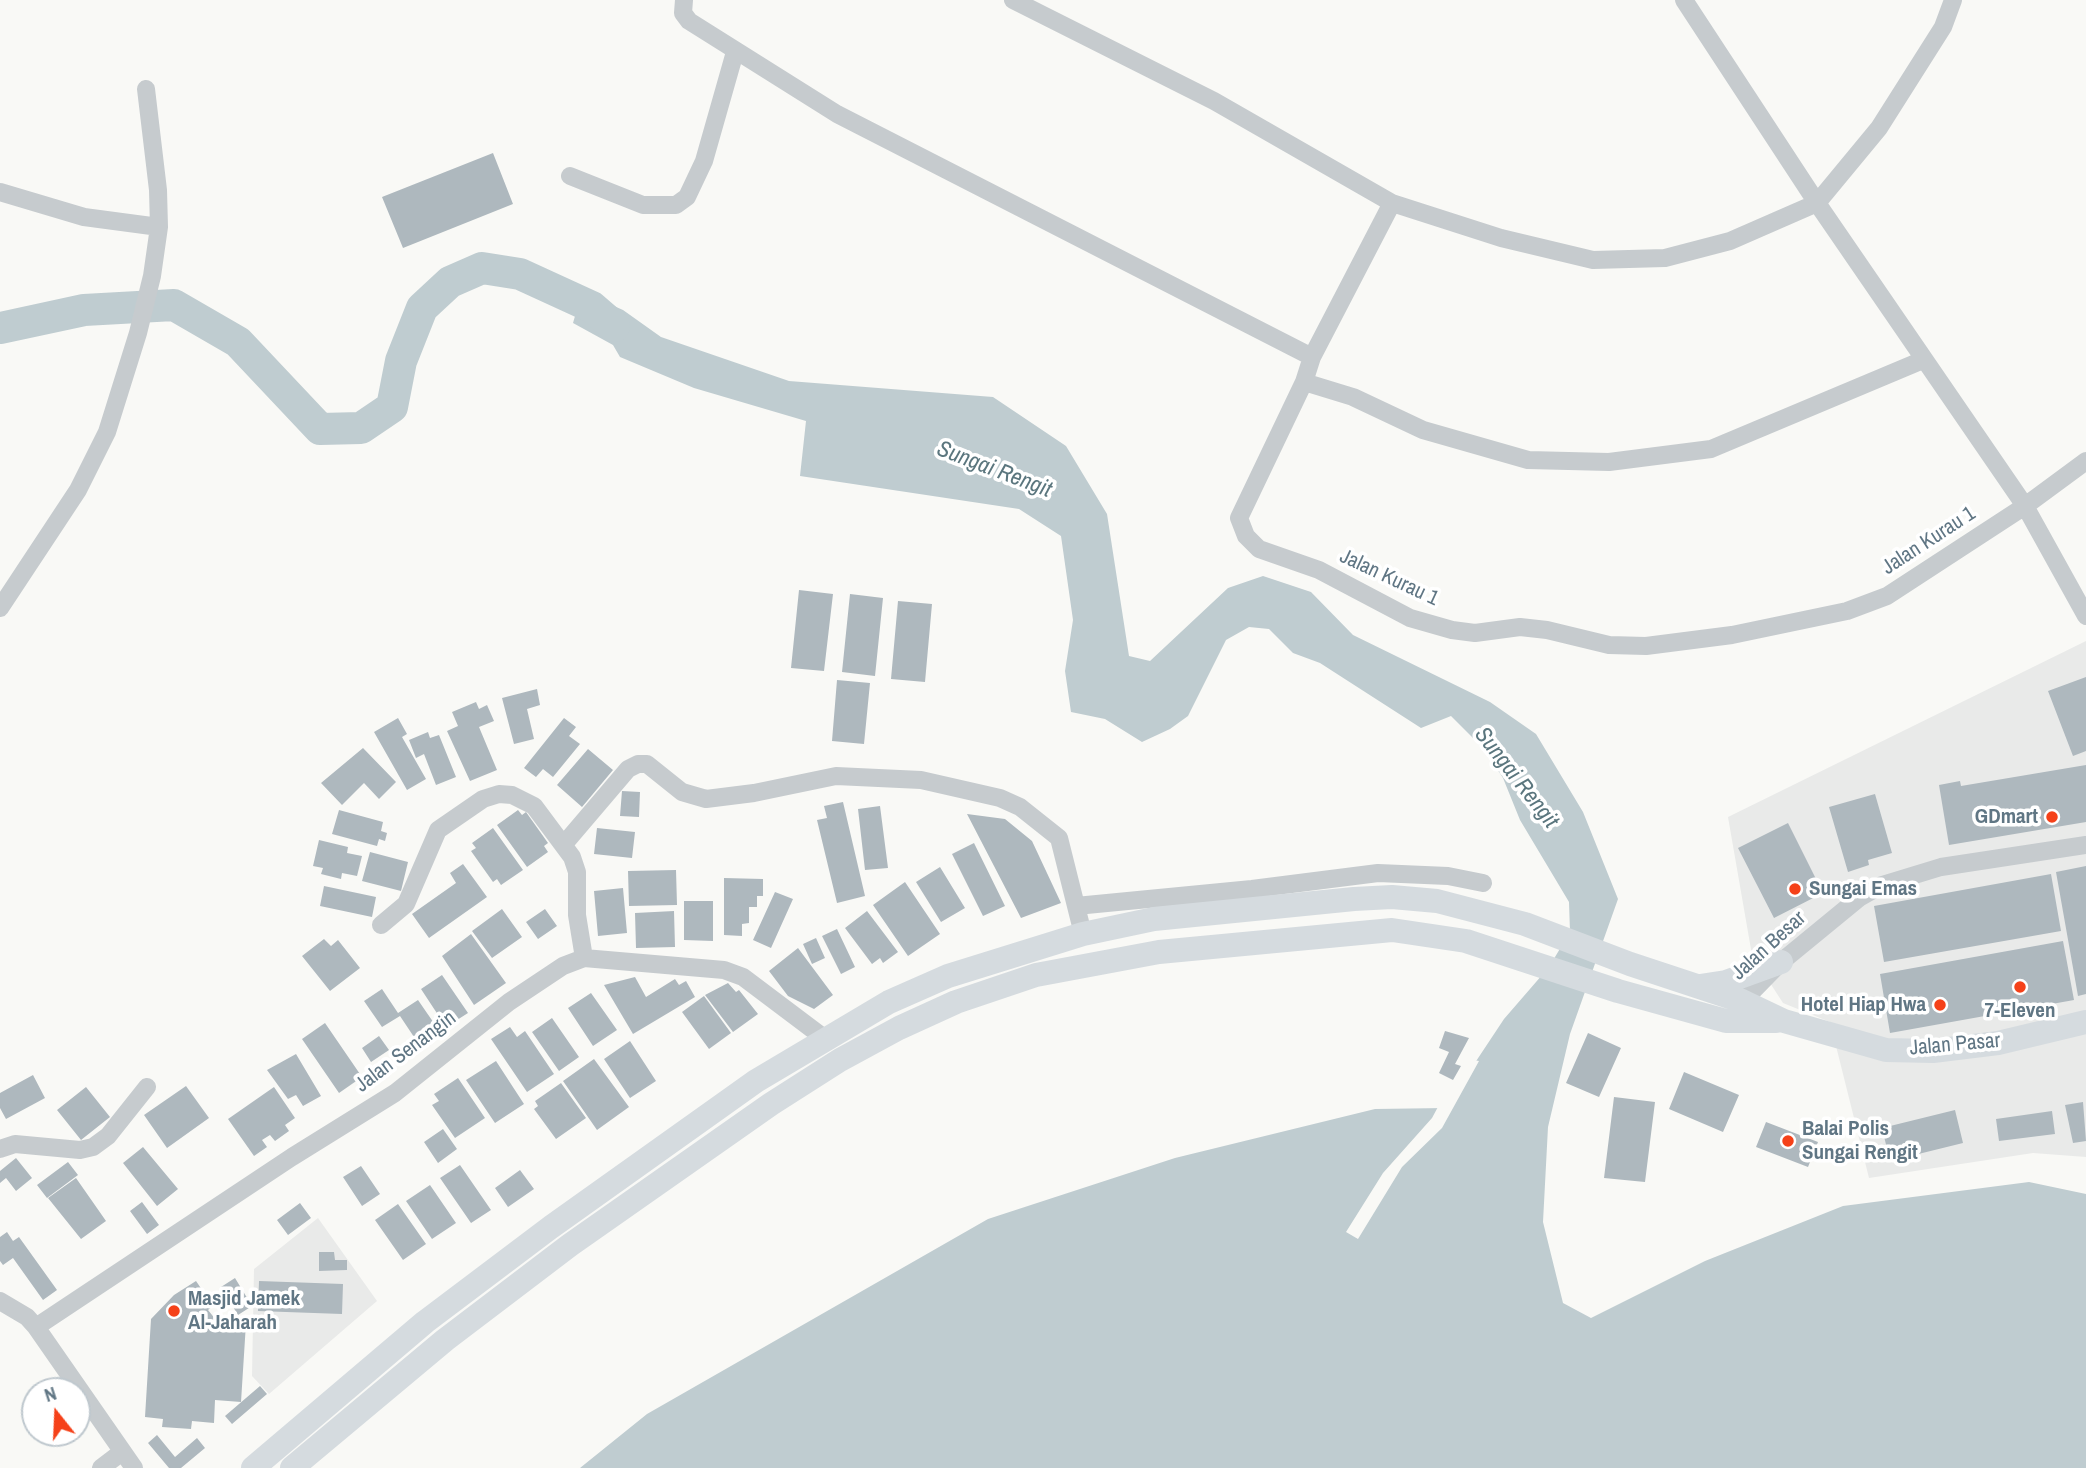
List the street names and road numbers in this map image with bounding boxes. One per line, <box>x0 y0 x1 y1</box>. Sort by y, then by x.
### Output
street label: Jalan Kurau 1 <box>1878 501 1980 581</box>
street label: Jalan Kurau 1 <box>1336 544 1442 612</box>
street label: Jalan Besar <box>1727 906 1811 986</box>
street label: Jalan Senangin <box>351 1006 461 1098</box>
street label: Jalan Pasar <box>1909 1028 2001 1062</box>

